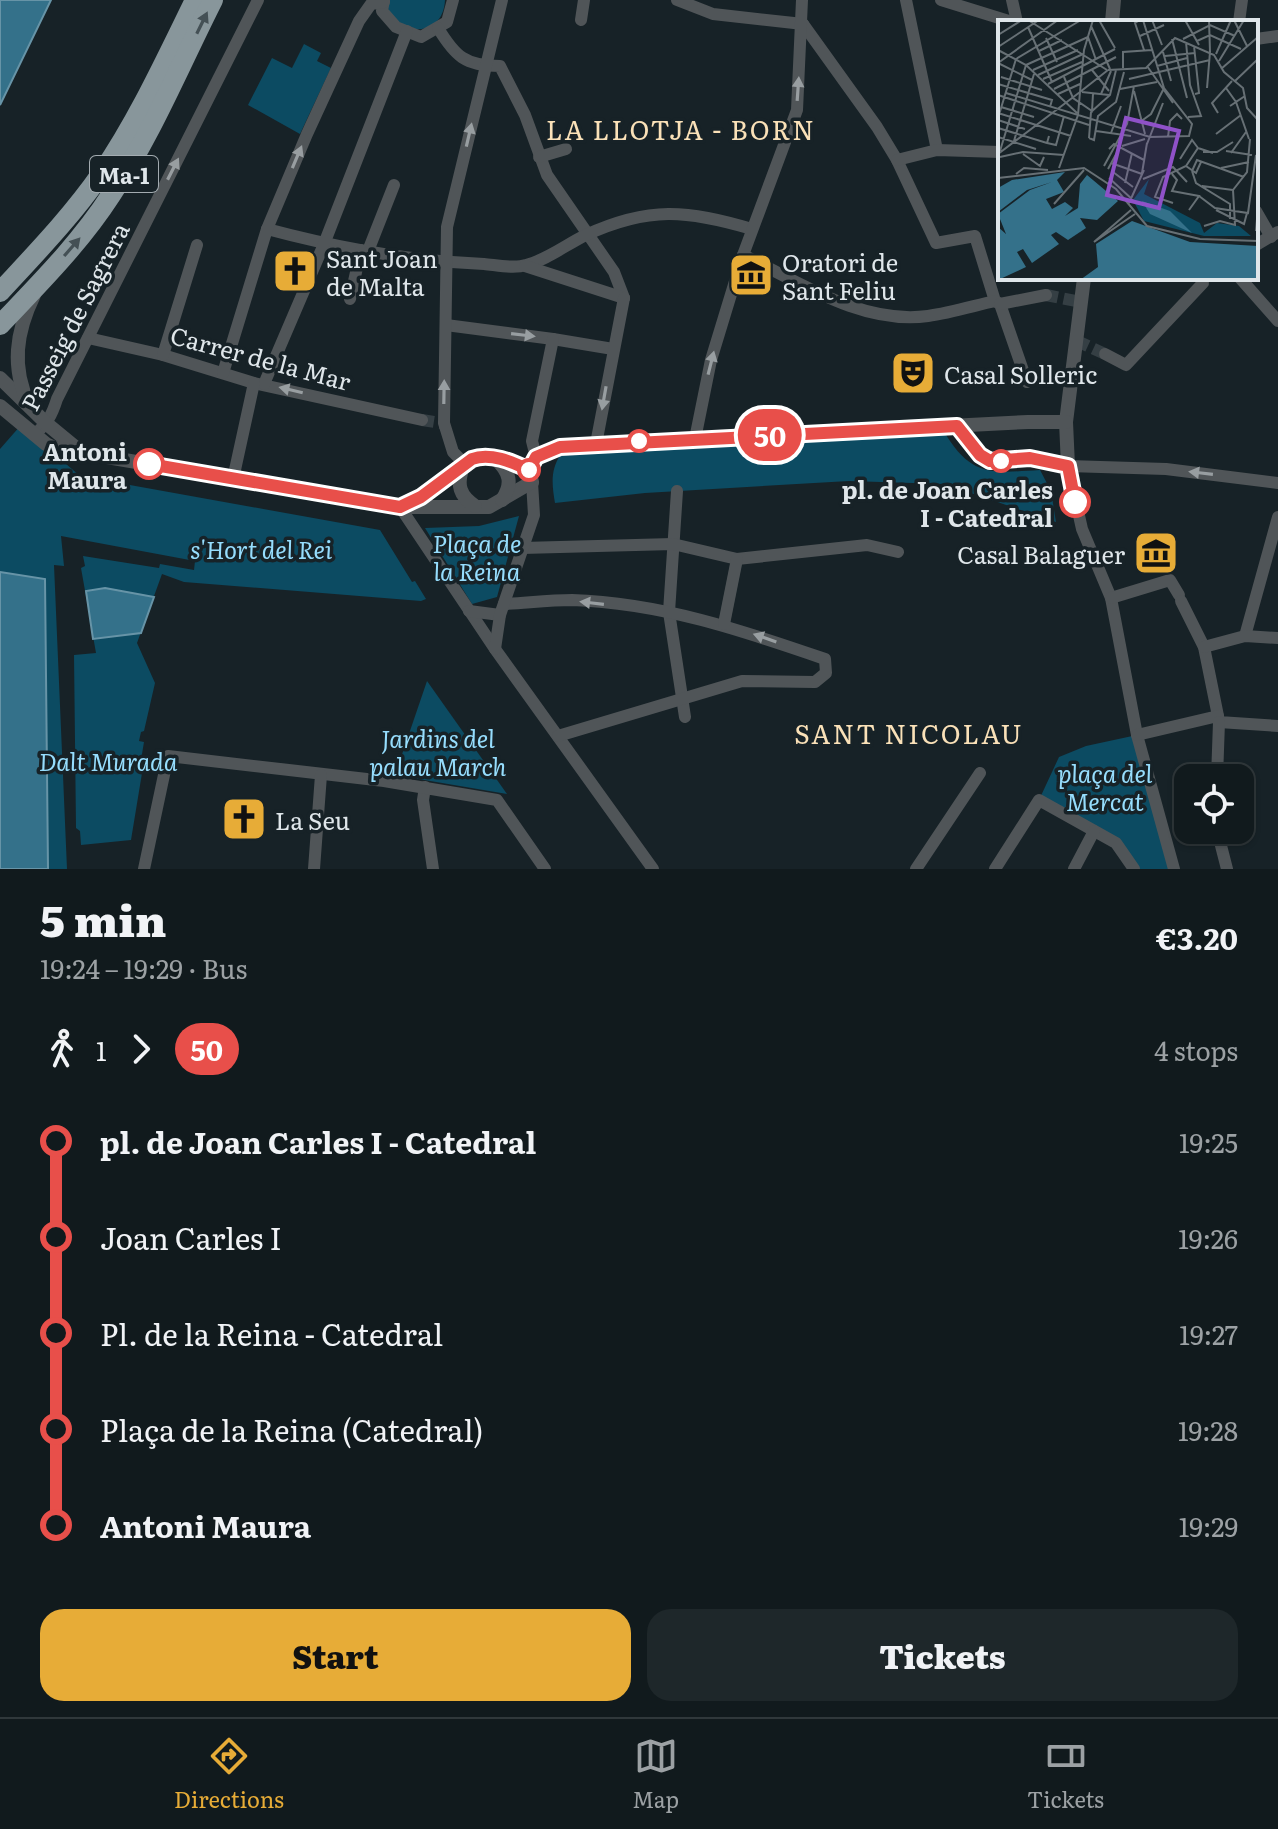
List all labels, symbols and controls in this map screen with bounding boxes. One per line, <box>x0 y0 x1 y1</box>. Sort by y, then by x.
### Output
one-way arrow <box>195 12 208 35</box>
inset map <box>998 20 1258 280</box>
one-way arrow <box>792 77 805 102</box>
district label: LA LLOTJA - BORN <box>546 109 816 148</box>
one-way arrow <box>463 122 475 147</box>
one-way arrow <box>290 145 303 169</box>
road number: Ma-1 <box>90 156 158 192</box>
one-way arrow <box>166 157 180 180</box>
street label: Passeig de Sagrera <box>11 216 137 416</box>
one-way arrow <box>62 238 80 257</box>
place label: Sant Joan de Malta <box>326 240 438 303</box>
place label: Oratori de Sant Feliu <box>782 244 898 307</box>
church icon: Sant Joan de Malta <box>271 247 319 295</box>
museum icon: Oratori de Sant Feliu <box>727 251 775 299</box>
street label: Carrer de la Mar <box>167 316 356 398</box>
one-way arrow <box>511 329 536 342</box>
theatre icon: Casal Solleric <box>889 349 937 397</box>
one-way arrow <box>705 350 717 375</box>
place label: Casal Solleric <box>944 356 1097 391</box>
one-way arrow <box>438 379 451 404</box>
one-way arrow <box>279 383 304 396</box>
one-way arrow <box>597 386 610 411</box>
line badge: 50 <box>734 409 806 461</box>
text: 50 <box>754 414 786 456</box>
unlabelled marker <box>628 430 650 452</box>
place label: Antoni Maura <box>43 433 127 496</box>
marker: Antoni Maura <box>134 449 164 479</box>
unlabelled marker <box>990 450 1012 472</box>
unlabelled marker <box>518 459 540 481</box>
one-way arrow <box>1188 466 1213 479</box>
place label: pl. de Joan Carles I - Catedral <box>842 471 1053 534</box>
marker: pl. de Joan Carles I - Catedral <box>1060 487 1090 517</box>
park label: Plaça de la Reina <box>433 525 521 588</box>
museum icon: Casal Balaguer <box>1132 529 1180 577</box>
park label: s'Hort del Rei <box>190 531 332 566</box>
place label: Casal Balaguer <box>957 536 1126 571</box>
one-way arrow <box>579 596 604 609</box>
one-way arrow <box>752 631 776 644</box>
district label: SANT NICOLAU <box>794 713 1024 752</box>
park label: Jardins del palau March <box>370 720 506 783</box>
park label: Dalt Murada <box>39 743 178 778</box>
park label: plaça del Mercat <box>1058 755 1153 818</box>
map controls <box>1174 764 1254 844</box>
button: locate <box>1174 764 1254 844</box>
church icon: La Seu <box>220 795 268 843</box>
place label: La Seu <box>275 802 350 837</box>
text: 5 min <box>40 885 167 951</box>
text: €3.20 <box>1156 915 1238 959</box>
text: 19:24 – 19:29 · Bus <box>40 948 247 987</box>
icon: walk <box>40 1027 84 1071</box>
icon: forward <box>119 1027 163 1071</box>
text: 50 <box>191 1028 223 1070</box>
text: 1 <box>96 1030 107 1069</box>
text: 4 stops <box>1154 1030 1238 1069</box>
text: pl. de Joan Carles I - Catedral <box>100 1119 536 1163</box>
text: 19:25 <box>1179 1122 1238 1161</box>
text: Joan Carles I <box>100 1215 282 1259</box>
text: 19:26 <box>1178 1218 1238 1257</box>
text: Pl. de la Reina - Catedral <box>100 1311 443 1355</box>
text: 19:27 <box>1179 1314 1238 1353</box>
text: Plaça de la Reina (Catedral) <box>100 1407 484 1451</box>
text: 19:28 <box>1178 1410 1238 1449</box>
text: Antoni Maura <box>100 1503 311 1547</box>
text: 19:29 <box>1179 1506 1238 1545</box>
button: Start <box>40 1609 631 1701</box>
button: Tickets <box>647 1609 1238 1701</box>
tab: Directions <box>174 1734 284 1815</box>
tab: Map <box>632 1734 679 1815</box>
tab: Tickets <box>1027 1734 1104 1815</box>

